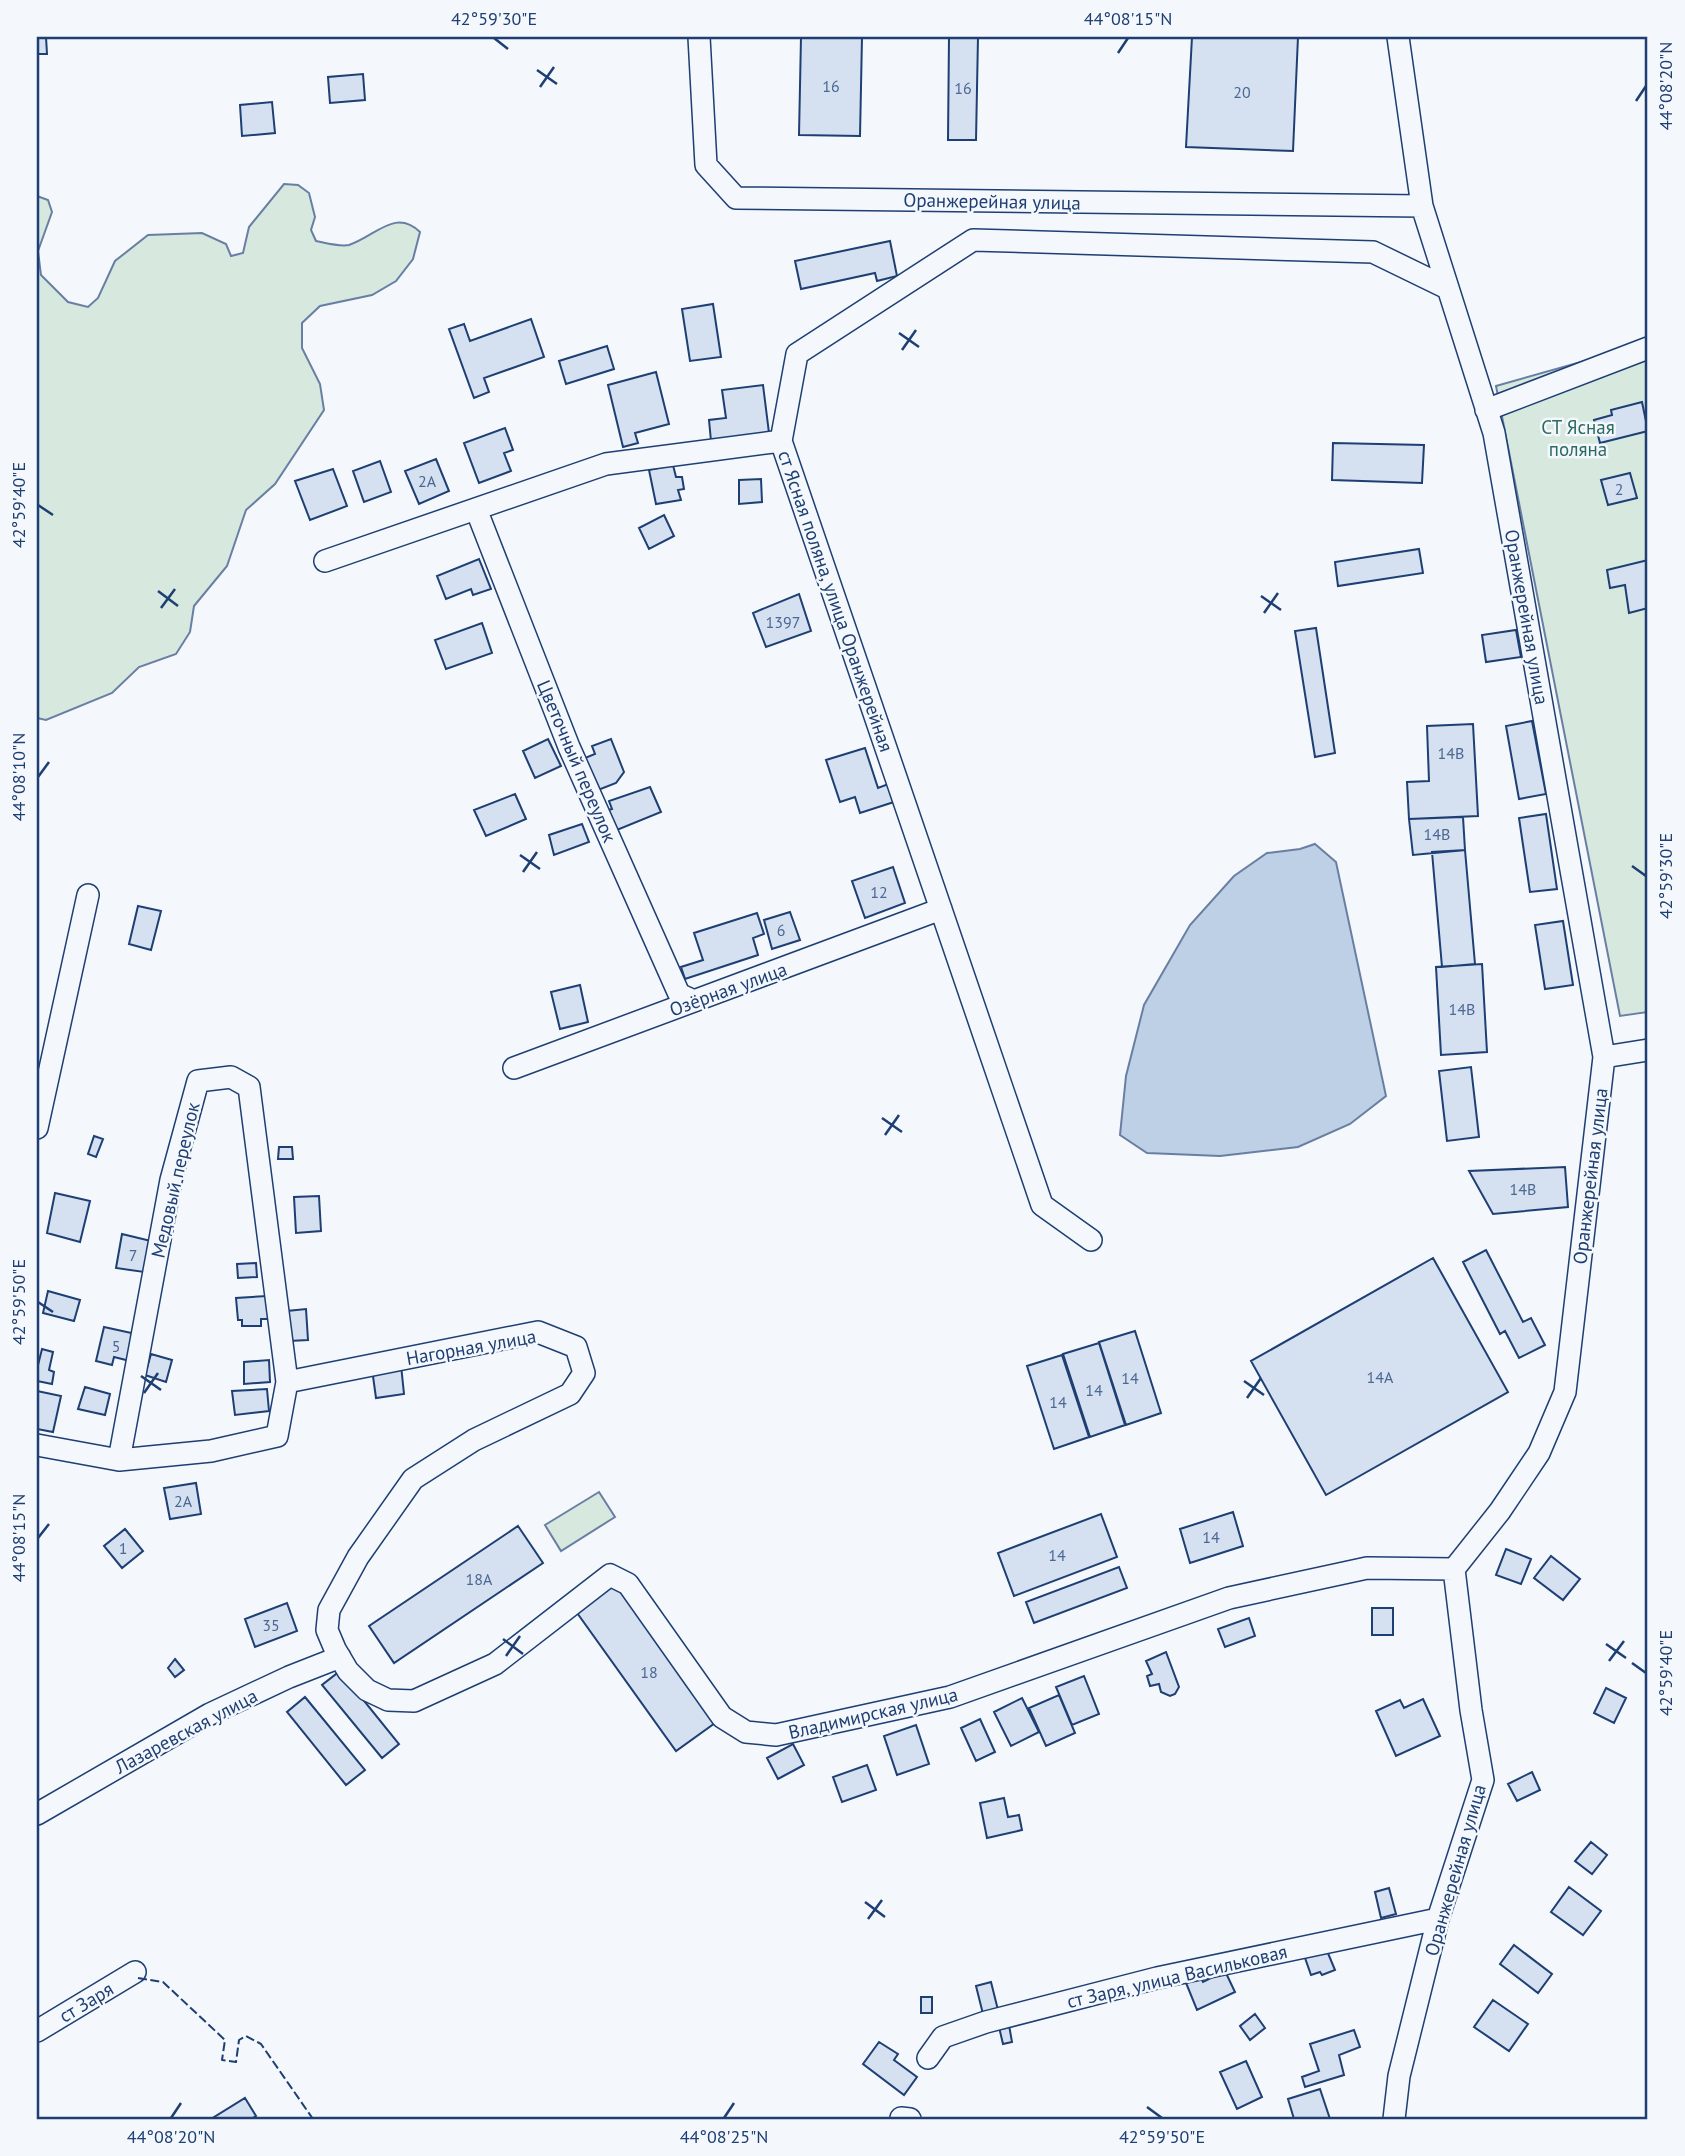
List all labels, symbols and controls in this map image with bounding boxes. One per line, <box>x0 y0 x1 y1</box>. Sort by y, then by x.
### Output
text: 42°59'30"E <box>451 7 537 30</box>
text: 44°08'15"N <box>1084 7 1172 30</box>
text: 44°08'20"N <box>1654 42 1677 130</box>
house number: 16 <box>822 76 840 96</box>
house number: 16 <box>954 78 972 98</box>
house number: 20 <box>1233 82 1251 102</box>
street label: Оранжерейная улица <box>903 187 1081 215</box>
park label: СТ Ясная поляна <box>1541 415 1615 461</box>
street label: ст Ясная поляна, улица Оранжерейная <box>773 447 899 755</box>
text: 42°59'40"E <box>7 462 30 548</box>
house number: 2А <box>418 471 437 491</box>
house number: 2 <box>1615 479 1623 499</box>
street label: Оранжерейная улица <box>1500 528 1554 706</box>
house number: 1397 <box>766 612 800 632</box>
street label: Цветочный переулок <box>532 676 622 846</box>
text: 44°08'10"N <box>7 733 30 821</box>
house number: 14В <box>1438 743 1464 763</box>
house number: 14В <box>1424 824 1450 844</box>
text: 42°59'30"E <box>1654 833 1677 919</box>
house number: 12 <box>870 882 888 902</box>
house number: 6 <box>777 920 785 940</box>
street label: Озёрная улица <box>666 957 790 1021</box>
house number: 14В <box>1449 999 1475 1019</box>
street label: Оранжерейная улица <box>1567 1086 1613 1266</box>
street label: Медовый переулок <box>145 1100 205 1260</box>
house number: 14В <box>1510 1179 1536 1199</box>
house number: 7 <box>129 1245 137 1265</box>
text: 42°59'50"E <box>7 1259 30 1345</box>
street label: Нагорная улица <box>404 1324 538 1370</box>
house number: 5 <box>112 1336 120 1356</box>
house number: 14А <box>1367 1367 1394 1387</box>
house number: 14 <box>1121 1368 1139 1388</box>
house number: 14 <box>1085 1380 1103 1400</box>
house number: 14 <box>1049 1392 1067 1412</box>
house number: 2А <box>174 1491 193 1511</box>
text: 44°08'15"N <box>7 1494 30 1582</box>
house number: 14 <box>1202 1527 1220 1547</box>
house number: 1 <box>119 1538 127 1558</box>
house number: 14 <box>1048 1545 1066 1565</box>
house number: 18А <box>466 1569 493 1589</box>
house number: 35 <box>262 1615 280 1635</box>
text: 42°59'40"E <box>1654 1630 1677 1716</box>
house number: 18 <box>640 1662 658 1682</box>
street label: Владимирская улица <box>786 1682 960 1744</box>
street label: Лазаревская улица <box>110 1683 261 1779</box>
street label: Оранжерейная улица <box>1419 1781 1491 1959</box>
street label: ст Заря, улица Васильковая <box>1064 1939 1290 2013</box>
street label: ст Заря <box>54 1976 118 2028</box>
text: 44°08'20"N <box>127 2125 215 2148</box>
text: 44°08'25"N <box>680 2125 768 2148</box>
text: 42°59'50"E <box>1119 2125 1205 2148</box>

